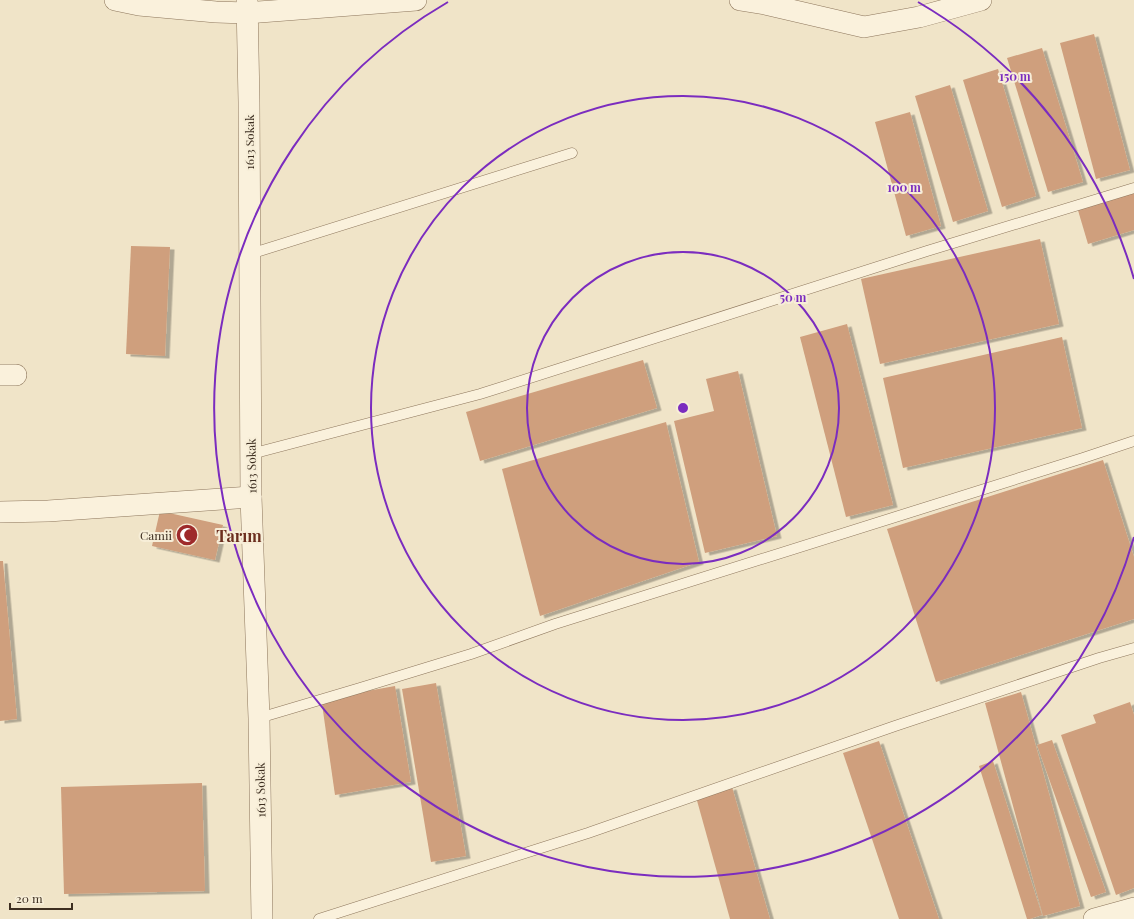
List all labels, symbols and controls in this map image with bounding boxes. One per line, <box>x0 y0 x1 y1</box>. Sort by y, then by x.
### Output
text: 150 m <box>999 68 1031 84</box>
street label: 1613 Sokak <box>241 114 257 170</box>
text: 100 m <box>887 179 921 195</box>
text: 50 m <box>780 289 807 305</box>
centre of rings <box>676 401 690 415</box>
street label: 1613 Sokak <box>243 438 259 494</box>
mosque icon: Camii <box>174 522 200 548</box>
district label: Tarım <box>216 525 262 546</box>
place label: Camii <box>140 527 172 543</box>
street label: 1613 Sokak <box>252 762 268 818</box>
scale bar <box>10 885 72 911</box>
text: 20 m <box>16 890 43 906</box>

